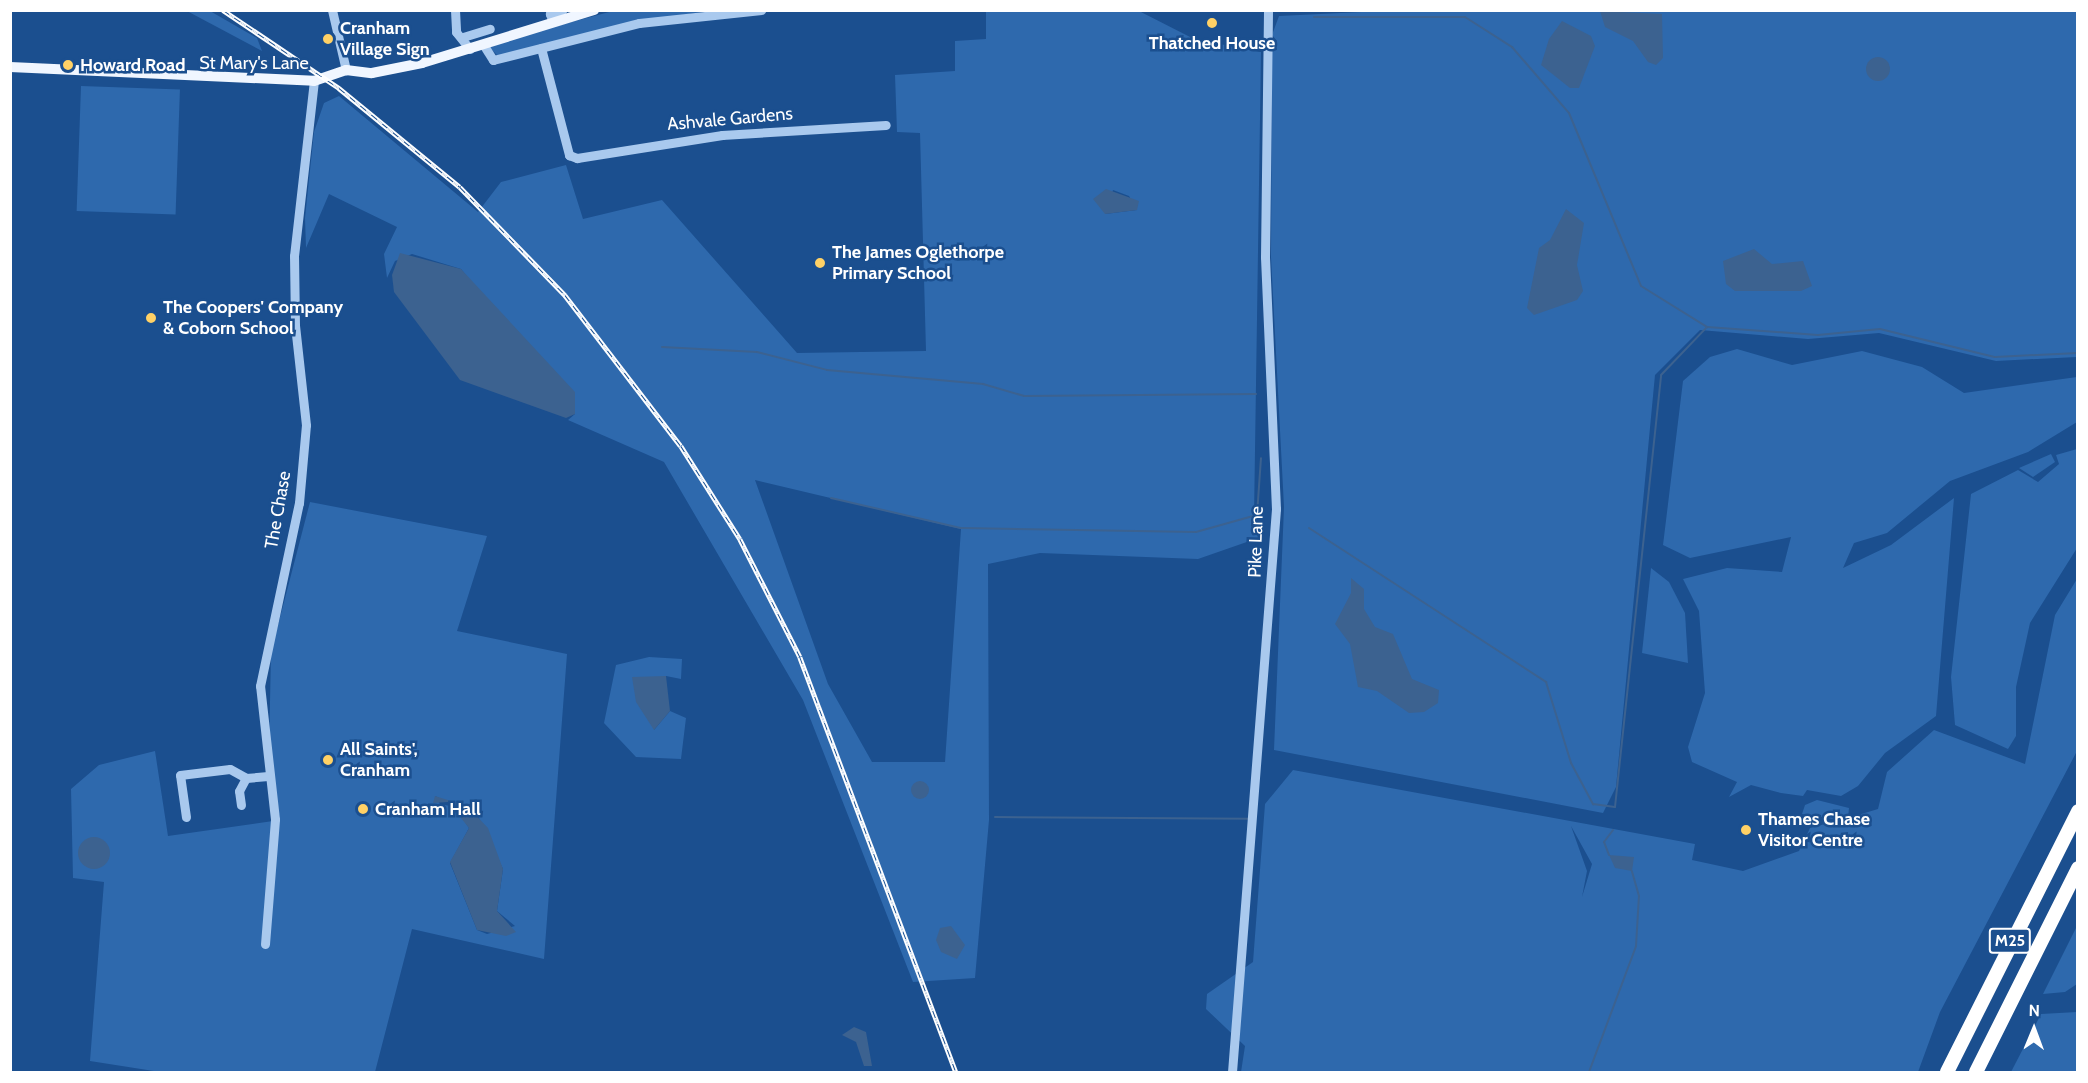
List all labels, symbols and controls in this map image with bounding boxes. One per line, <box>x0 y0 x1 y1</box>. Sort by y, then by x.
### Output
marker: Thatched House <box>1205 16 1219 30</box>
place label: Cranham Village Sign <box>340 18 430 60</box>
marker: Cranham Village Sign <box>321 32 335 46</box>
place label: Thatched House <box>1149 32 1275 54</box>
street label: St Mary's Lane <box>199 52 309 74</box>
place label: Howard Road <box>80 54 186 76</box>
marker: Howard Road <box>61 58 75 72</box>
street label: Ashvale Gardens <box>666 103 794 135</box>
place label: The James Oglethorpe Primary School <box>832 242 1004 284</box>
marker: The James Oglethorpe Primary School <box>813 256 827 270</box>
place label: The Coopers' Company & Coborn School <box>163 297 343 340</box>
marker: The Coopers' Company & Coborn School <box>144 311 158 325</box>
street label: The Chase <box>261 469 295 551</box>
street label: Pike Lane <box>1244 506 1268 578</box>
place label: All Saints', Cranham <box>340 739 418 782</box>
marker: All Saints', Cranham <box>321 753 335 767</box>
place label: Cranham Hall <box>375 798 481 820</box>
marker: Cranham Hall <box>356 802 370 816</box>
place label: Thames Chase Visitor Centre <box>1758 809 1870 852</box>
marker: Thames Chase Visitor Centre <box>1739 823 1753 837</box>
road number: M25 <box>1988 928 2032 954</box>
north arrow <box>2004 999 2064 1059</box>
text: N <box>2029 1001 2040 1020</box>

